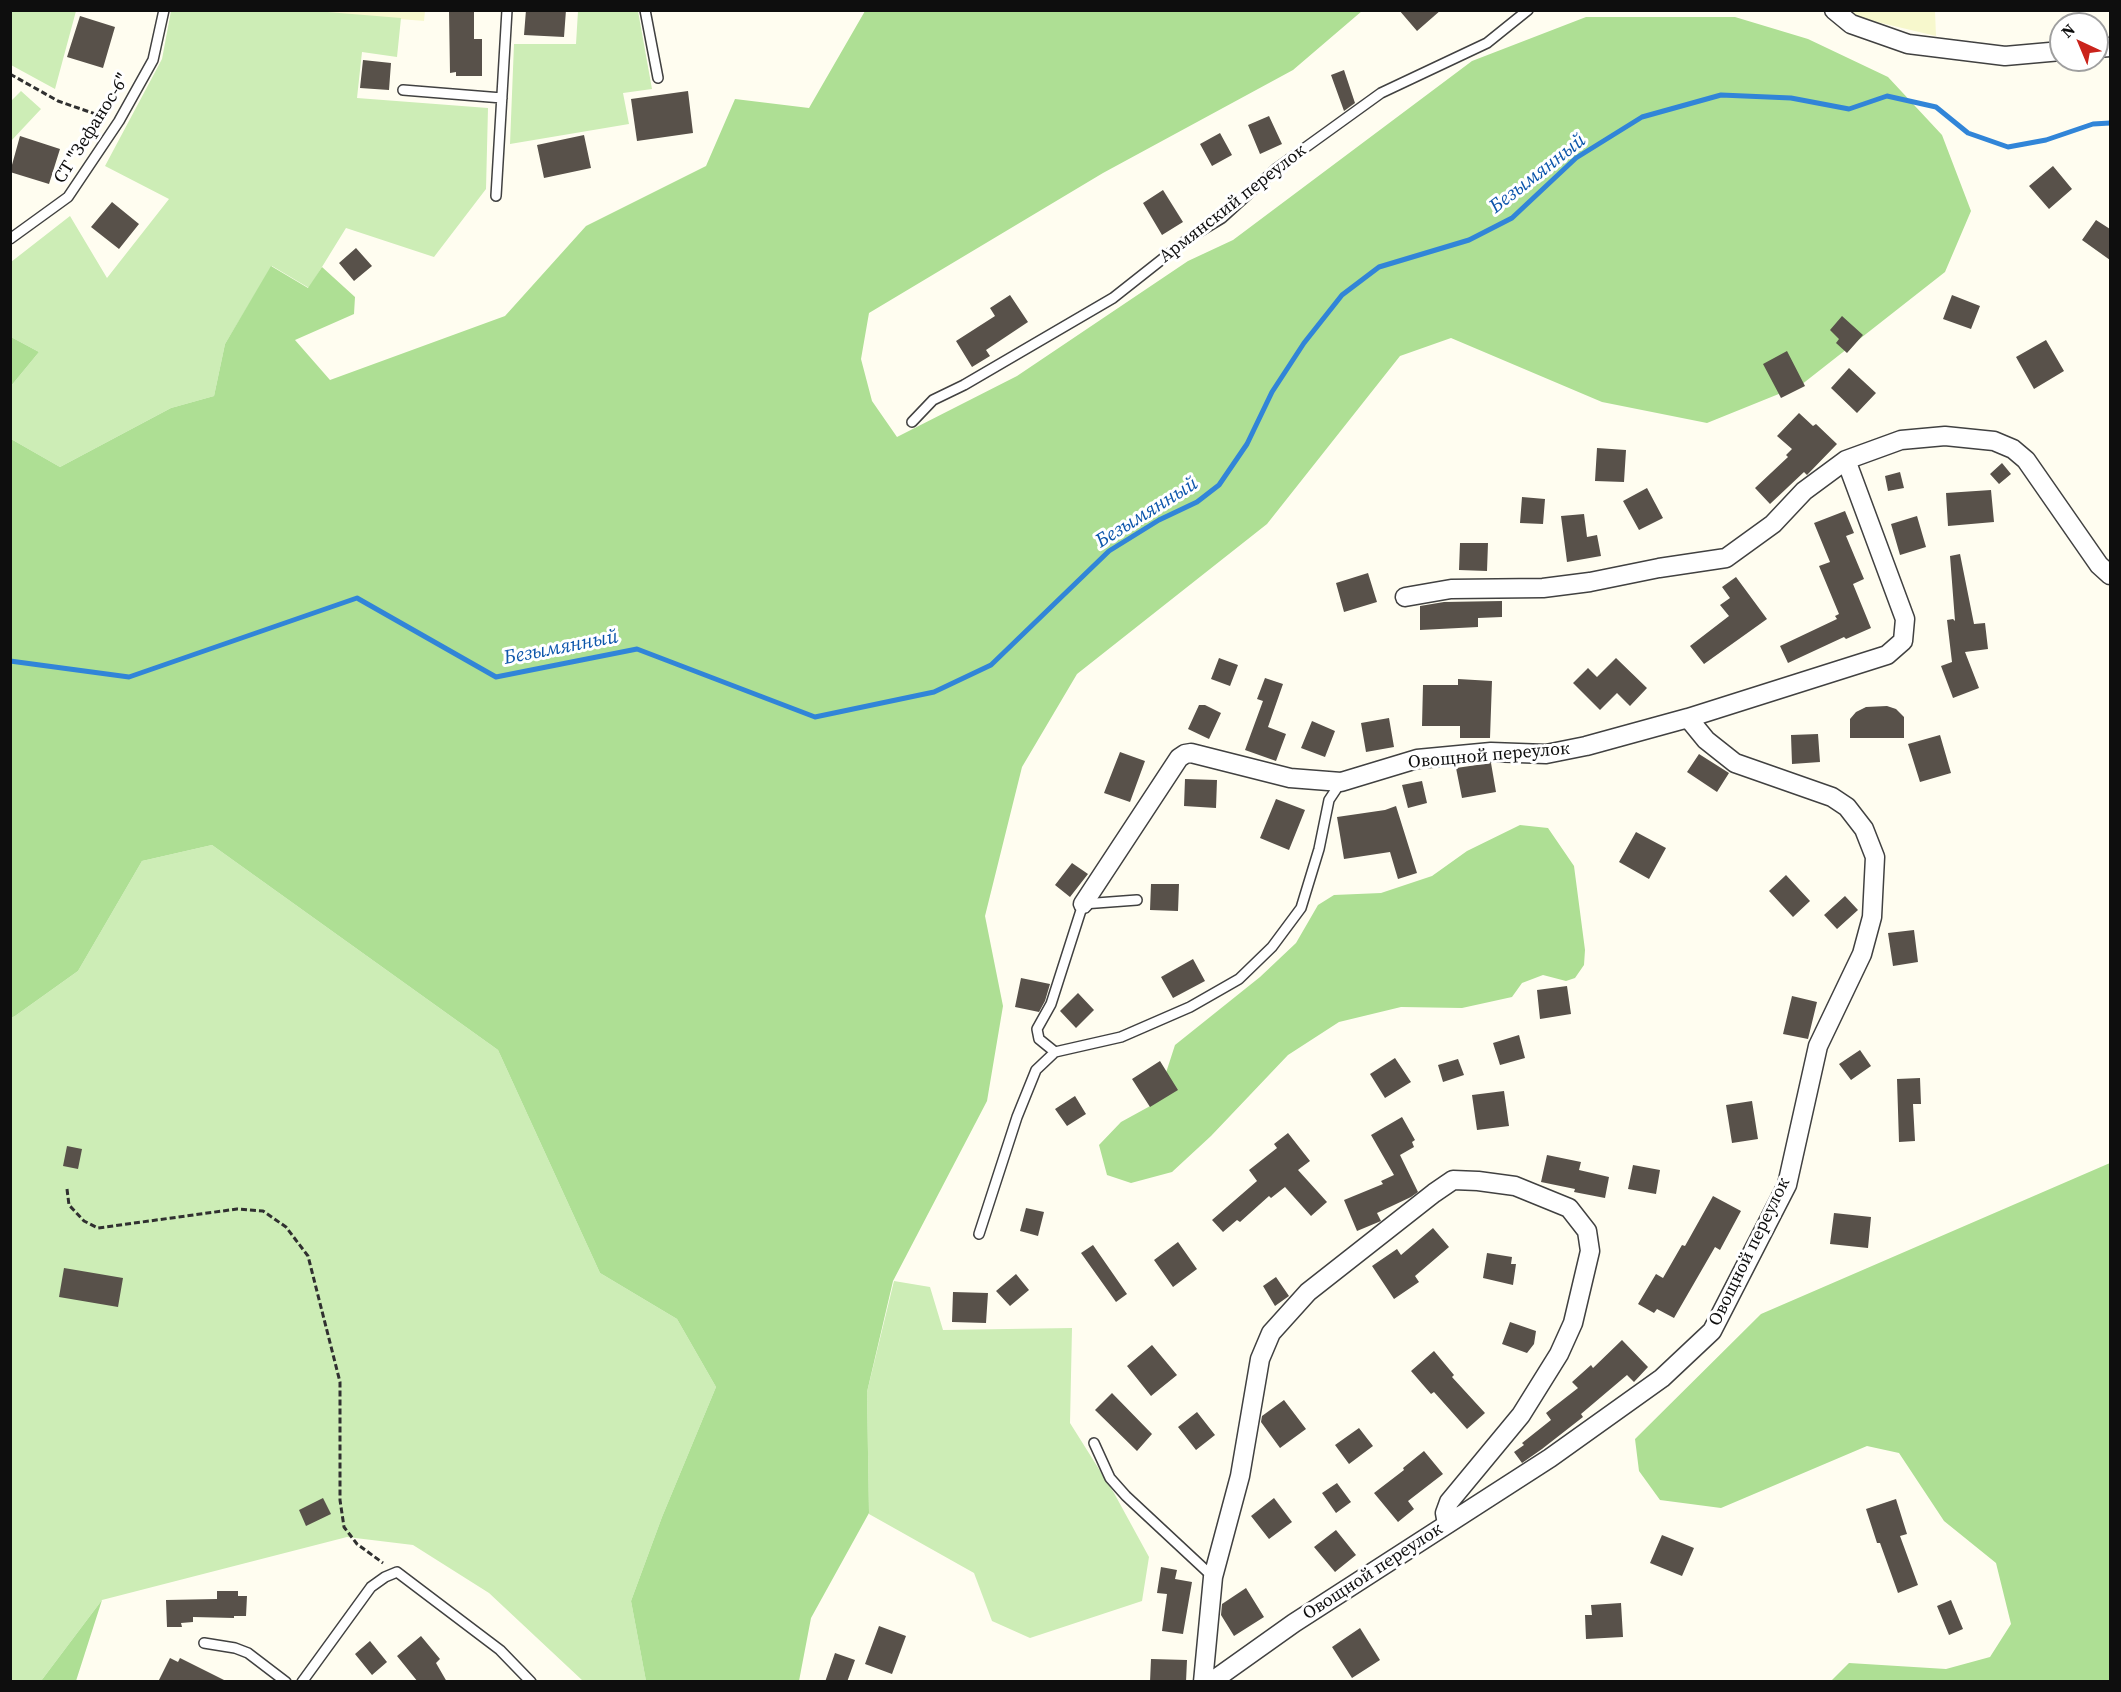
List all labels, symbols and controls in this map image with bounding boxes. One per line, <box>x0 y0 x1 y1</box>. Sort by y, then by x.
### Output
north arrow <box>2049 12 2109 72</box>
text: N <box>2056 19 2080 42</box>
street label: СТ "Зефанос-6" <box>50 70 134 188</box>
water label: Безымянный <box>1485 129 1591 219</box>
street label: Армянский переулок <box>1155 140 1311 268</box>
water label: Безымянный <box>1091 472 1203 554</box>
water label: Безымянный <box>502 625 620 671</box>
street label: Овощной переулок <box>1407 738 1571 774</box>
street label: Овощной переулок <box>1705 1174 1795 1330</box>
street label: Овощной переулок <box>1299 1519 1447 1625</box>

